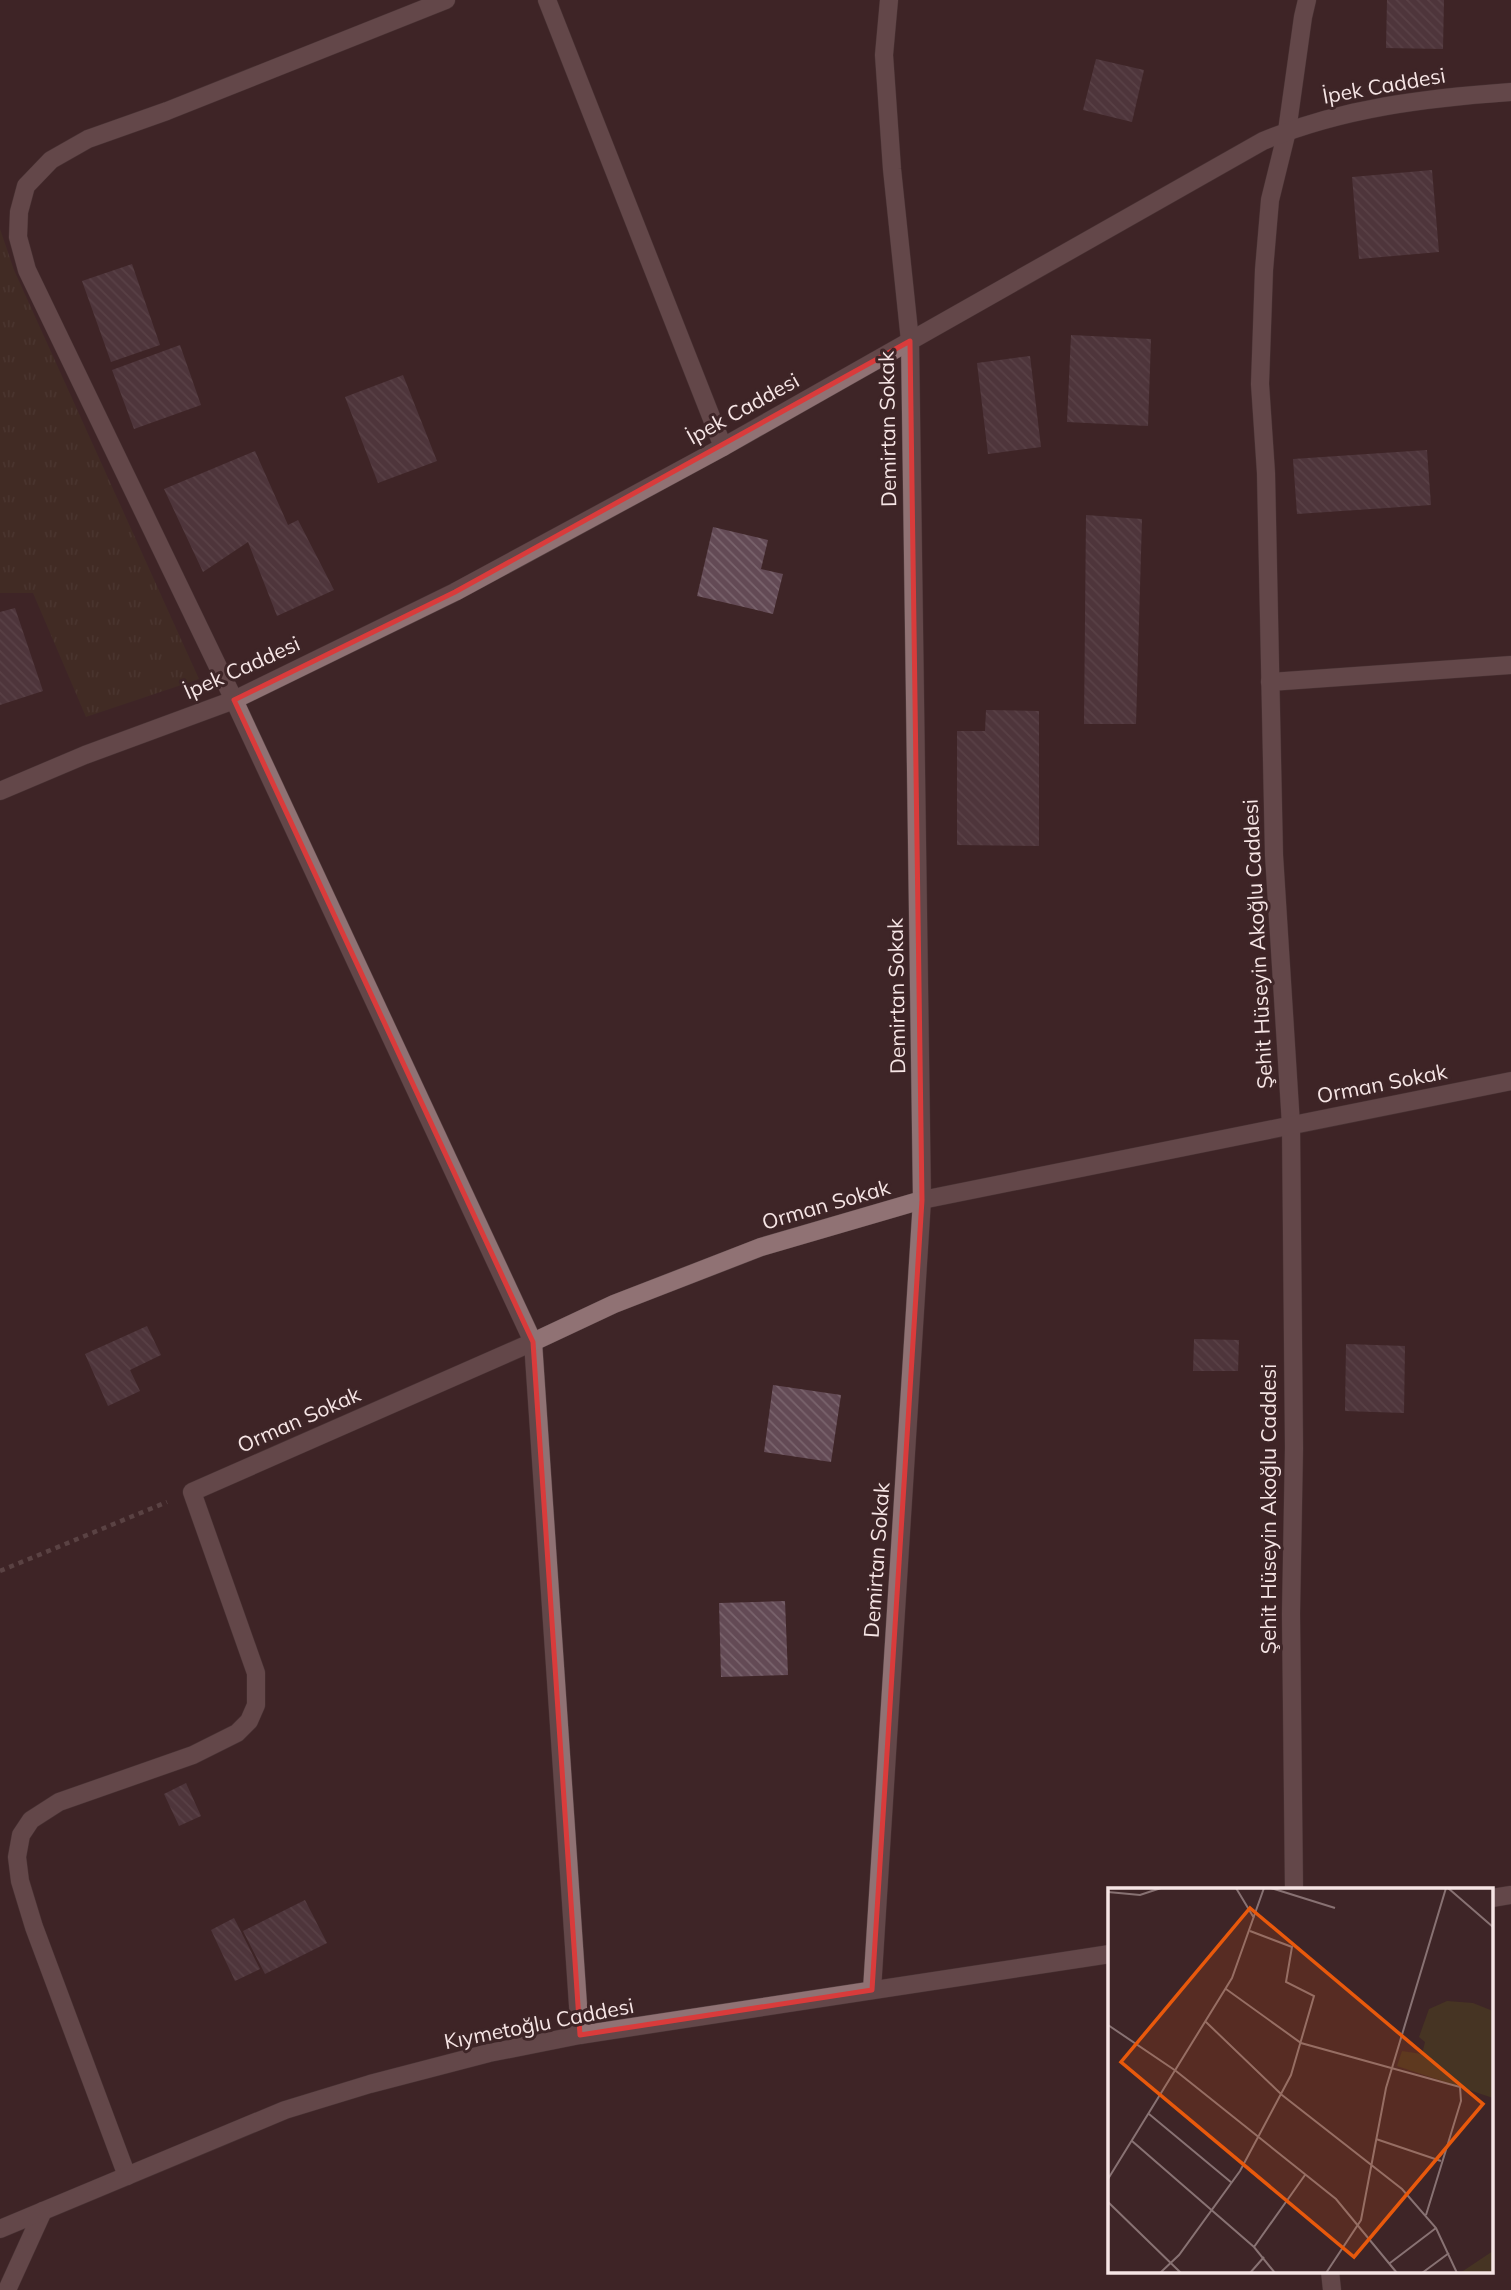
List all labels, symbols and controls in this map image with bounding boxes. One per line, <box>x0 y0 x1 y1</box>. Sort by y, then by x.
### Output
street label: İpek Caddesi <box>1320 61 1447 109</box>
street label: Demirtan Sokak <box>873 351 901 507</box>
street label: İpek Caddesi <box>682 367 803 450</box>
street label: İpek Caddesi <box>179 630 304 704</box>
street label: Şehit Hüseyin Akoğlu Caddesi <box>1236 798 1278 1090</box>
street label: Demirtan Sokak <box>882 918 910 1074</box>
street label: Orman Sokak <box>1315 1058 1449 1108</box>
street label: Orman Sokak <box>759 1173 893 1235</box>
street label: Şehit Hüseyin Akoğlu Caddesi <box>1255 1364 1281 1654</box>
street label: Orman Sokak <box>233 1380 364 1458</box>
street label: Demirtan Sokak <box>858 1481 894 1638</box>
inset map <box>1108 1888 1494 2272</box>
street label: Kıymetoğlu Caddesi <box>442 1992 636 2054</box>

